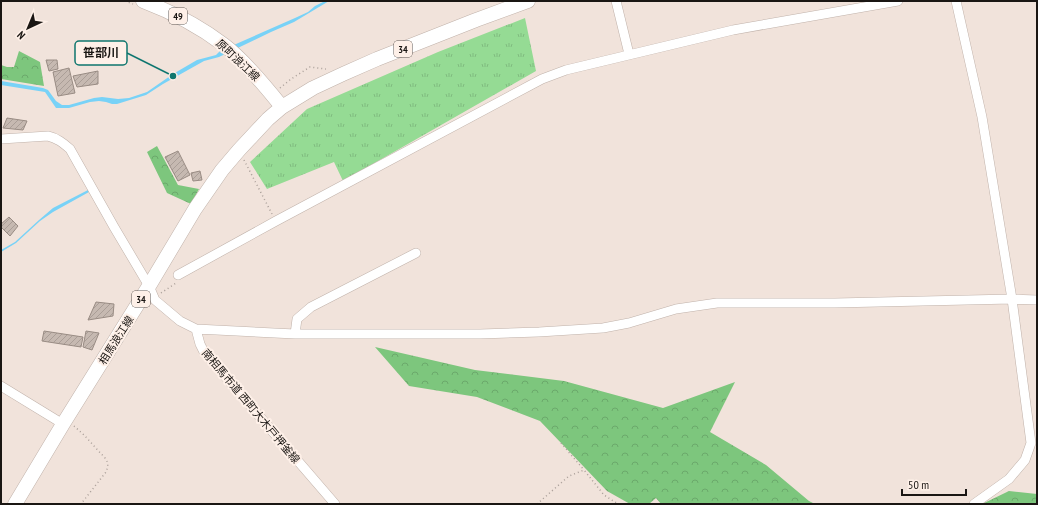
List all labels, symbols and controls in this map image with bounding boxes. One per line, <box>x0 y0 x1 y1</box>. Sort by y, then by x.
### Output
north arrow <box>8 8 48 48</box>
road number: 49 <box>169 8 187 24</box>
text: N <box>14 28 28 42</box>
street label: 原町浪江線 <box>213 36 263 84</box>
callout: 笹部川 <box>75 41 127 65</box>
road number: 34 <box>394 41 412 57</box>
text: 笹部川 <box>83 45 119 60</box>
road number: 34 <box>132 291 150 307</box>
street label: 相馬浪江線 <box>95 313 137 367</box>
street label: 南相馬市道 西町大木戸押釜線 <box>199 346 303 466</box>
scale bar <box>902 471 966 497</box>
text: 50 m <box>908 477 929 492</box>

